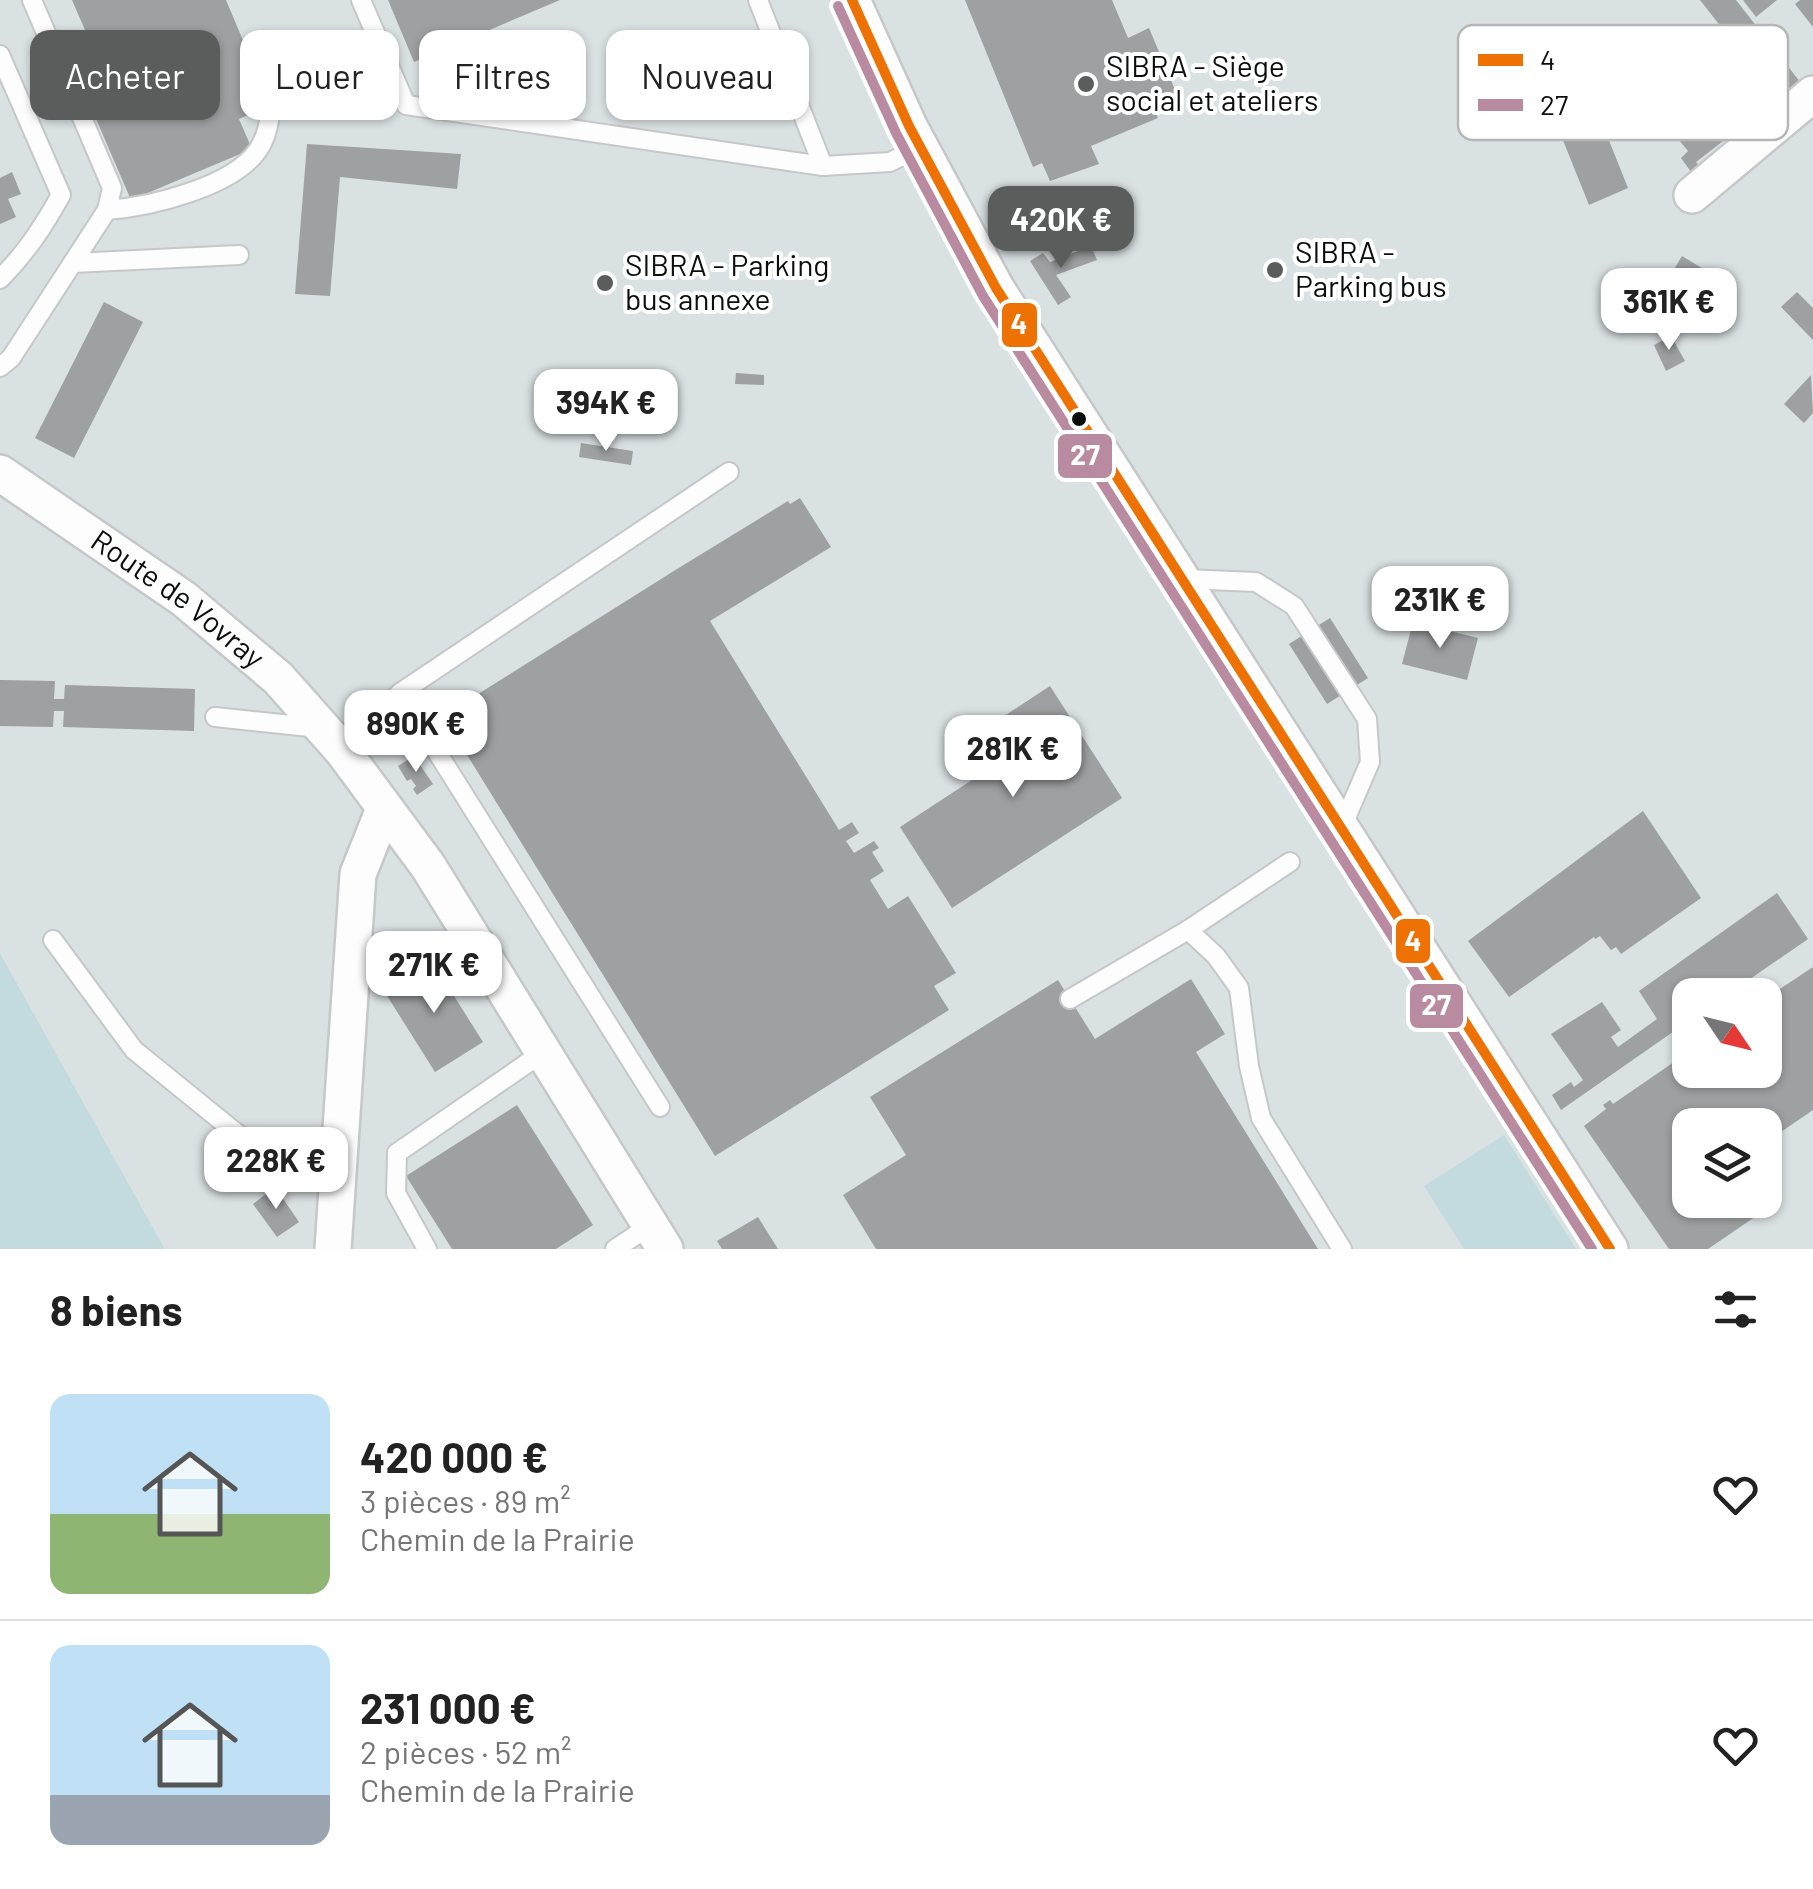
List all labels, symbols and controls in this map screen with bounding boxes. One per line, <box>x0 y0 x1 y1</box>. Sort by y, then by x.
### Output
legend <box>1458 25 1788 140</box>
chip: Acheter <box>30 30 220 120</box>
chip: Louer <box>240 30 399 120</box>
chip: Filtres <box>419 30 586 120</box>
chip: Nouveau <box>606 30 809 120</box>
text: 4 <box>1540 42 1555 76</box>
place label: SIBRA - Siège social et ateliers <box>1106 47 1318 117</box>
marker: SIBRA - Siège social et ateliers <box>1075 73 1097 95</box>
text: 27 <box>1540 87 1568 121</box>
pin: 420K € <box>980 186 1142 271</box>
text: 420K € <box>1010 199 1112 237</box>
place label: SIBRA - Parking bus <box>1295 233 1447 303</box>
place label: SIBRA - Parking bus annexe <box>625 246 829 316</box>
marker: SIBRA - Parking bus <box>1264 259 1286 281</box>
pin: 361K € <box>1588 268 1750 353</box>
marker: SIBRA - Parking bus annexe <box>594 272 616 294</box>
text: 361K € <box>1623 281 1715 319</box>
line badge: 4 <box>1000 301 1039 349</box>
text: 4 <box>1011 306 1027 340</box>
pin: 394K € <box>525 369 687 454</box>
text: 394K € <box>556 382 656 420</box>
unlabelled marker <box>1069 409 1089 429</box>
line badge: 27 <box>1056 432 1114 480</box>
text: 27 <box>1070 437 1100 471</box>
street label: Route de Vovray <box>85 521 273 675</box>
pin: 231K € <box>1359 566 1521 651</box>
text: 231K € <box>1394 579 1486 617</box>
pin: 890K € <box>335 690 497 775</box>
text: 890K € <box>366 703 466 741</box>
pin: 281K € <box>932 715 1094 800</box>
text: 281K € <box>967 728 1059 766</box>
line badge: 4 <box>1394 917 1432 965</box>
text: 4 <box>1405 923 1421 957</box>
pin: 271K € <box>353 931 515 1016</box>
text: 271K € <box>388 944 480 982</box>
north arrow <box>1672 978 1782 1088</box>
map controls <box>1672 978 1782 1218</box>
line badge: 27 <box>1408 982 1465 1030</box>
text: 27 <box>1421 987 1451 1021</box>
button: layers <box>1672 1108 1782 1218</box>
pin: 228K € <box>195 1127 357 1212</box>
text: 228K € <box>226 1140 326 1178</box>
icon: filters <box>1708 1282 1763 1337</box>
text: 8 biens <box>50 1284 183 1334</box>
text: 420 000 € <box>360 1431 548 1481</box>
icon: home <box>130 1434 250 1554</box>
icon: heart <box>1708 1467 1763 1522</box>
text: 3 pièces · 89 m² <box>360 1481 571 1519</box>
text: Chemin de la Prairie <box>360 1519 635 1557</box>
text: 231 000 € <box>360 1682 536 1732</box>
icon: home <box>130 1685 250 1805</box>
icon: heart <box>1708 1718 1763 1773</box>
text: 2 pièces · 52 m² <box>360 1732 572 1770</box>
text: Chemin de la Prairie <box>360 1770 635 1808</box>

